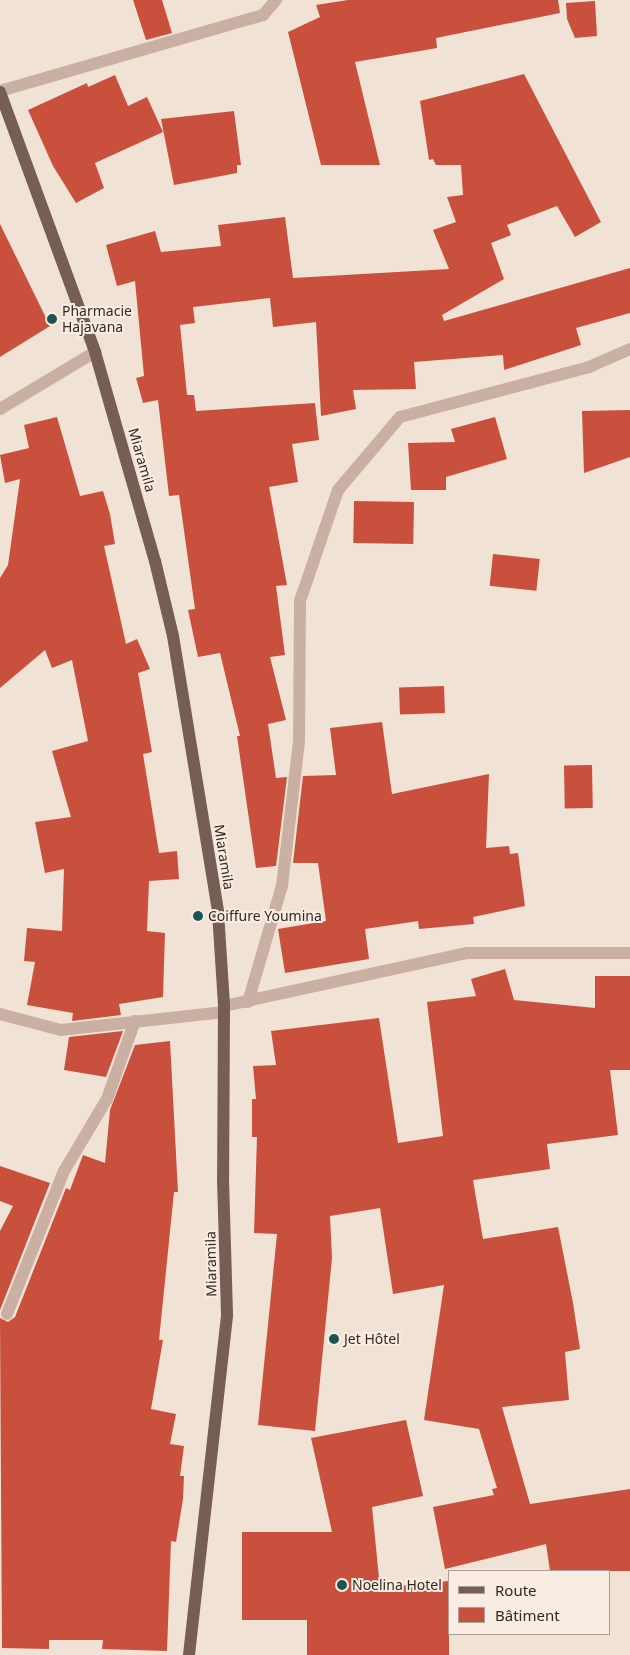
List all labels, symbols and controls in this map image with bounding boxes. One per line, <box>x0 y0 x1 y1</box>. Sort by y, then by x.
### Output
place label: Pharmacie Hajavana <box>62 303 132 336</box>
marker: Pharmacie Hajavana <box>46 313 58 325</box>
street label: Miaramila <box>125 426 159 494</box>
street label: Miaramila <box>211 823 237 891</box>
place label: Coiffure Youmina <box>208 908 322 924</box>
marker: Coiffure Youmina <box>192 910 204 922</box>
street label: Miaramila <box>202 1231 220 1297</box>
place label: Jet Hôtel <box>344 1331 400 1347</box>
marker: Jet Hôtel <box>328 1333 340 1345</box>
legend <box>448 1570 610 1635</box>
place label: Noelina Hotel <box>352 1577 442 1593</box>
marker: Noelina Hotel <box>336 1579 348 1591</box>
text: Route <box>495 1580 537 1600</box>
text: Bâtiment <box>495 1605 560 1625</box>

